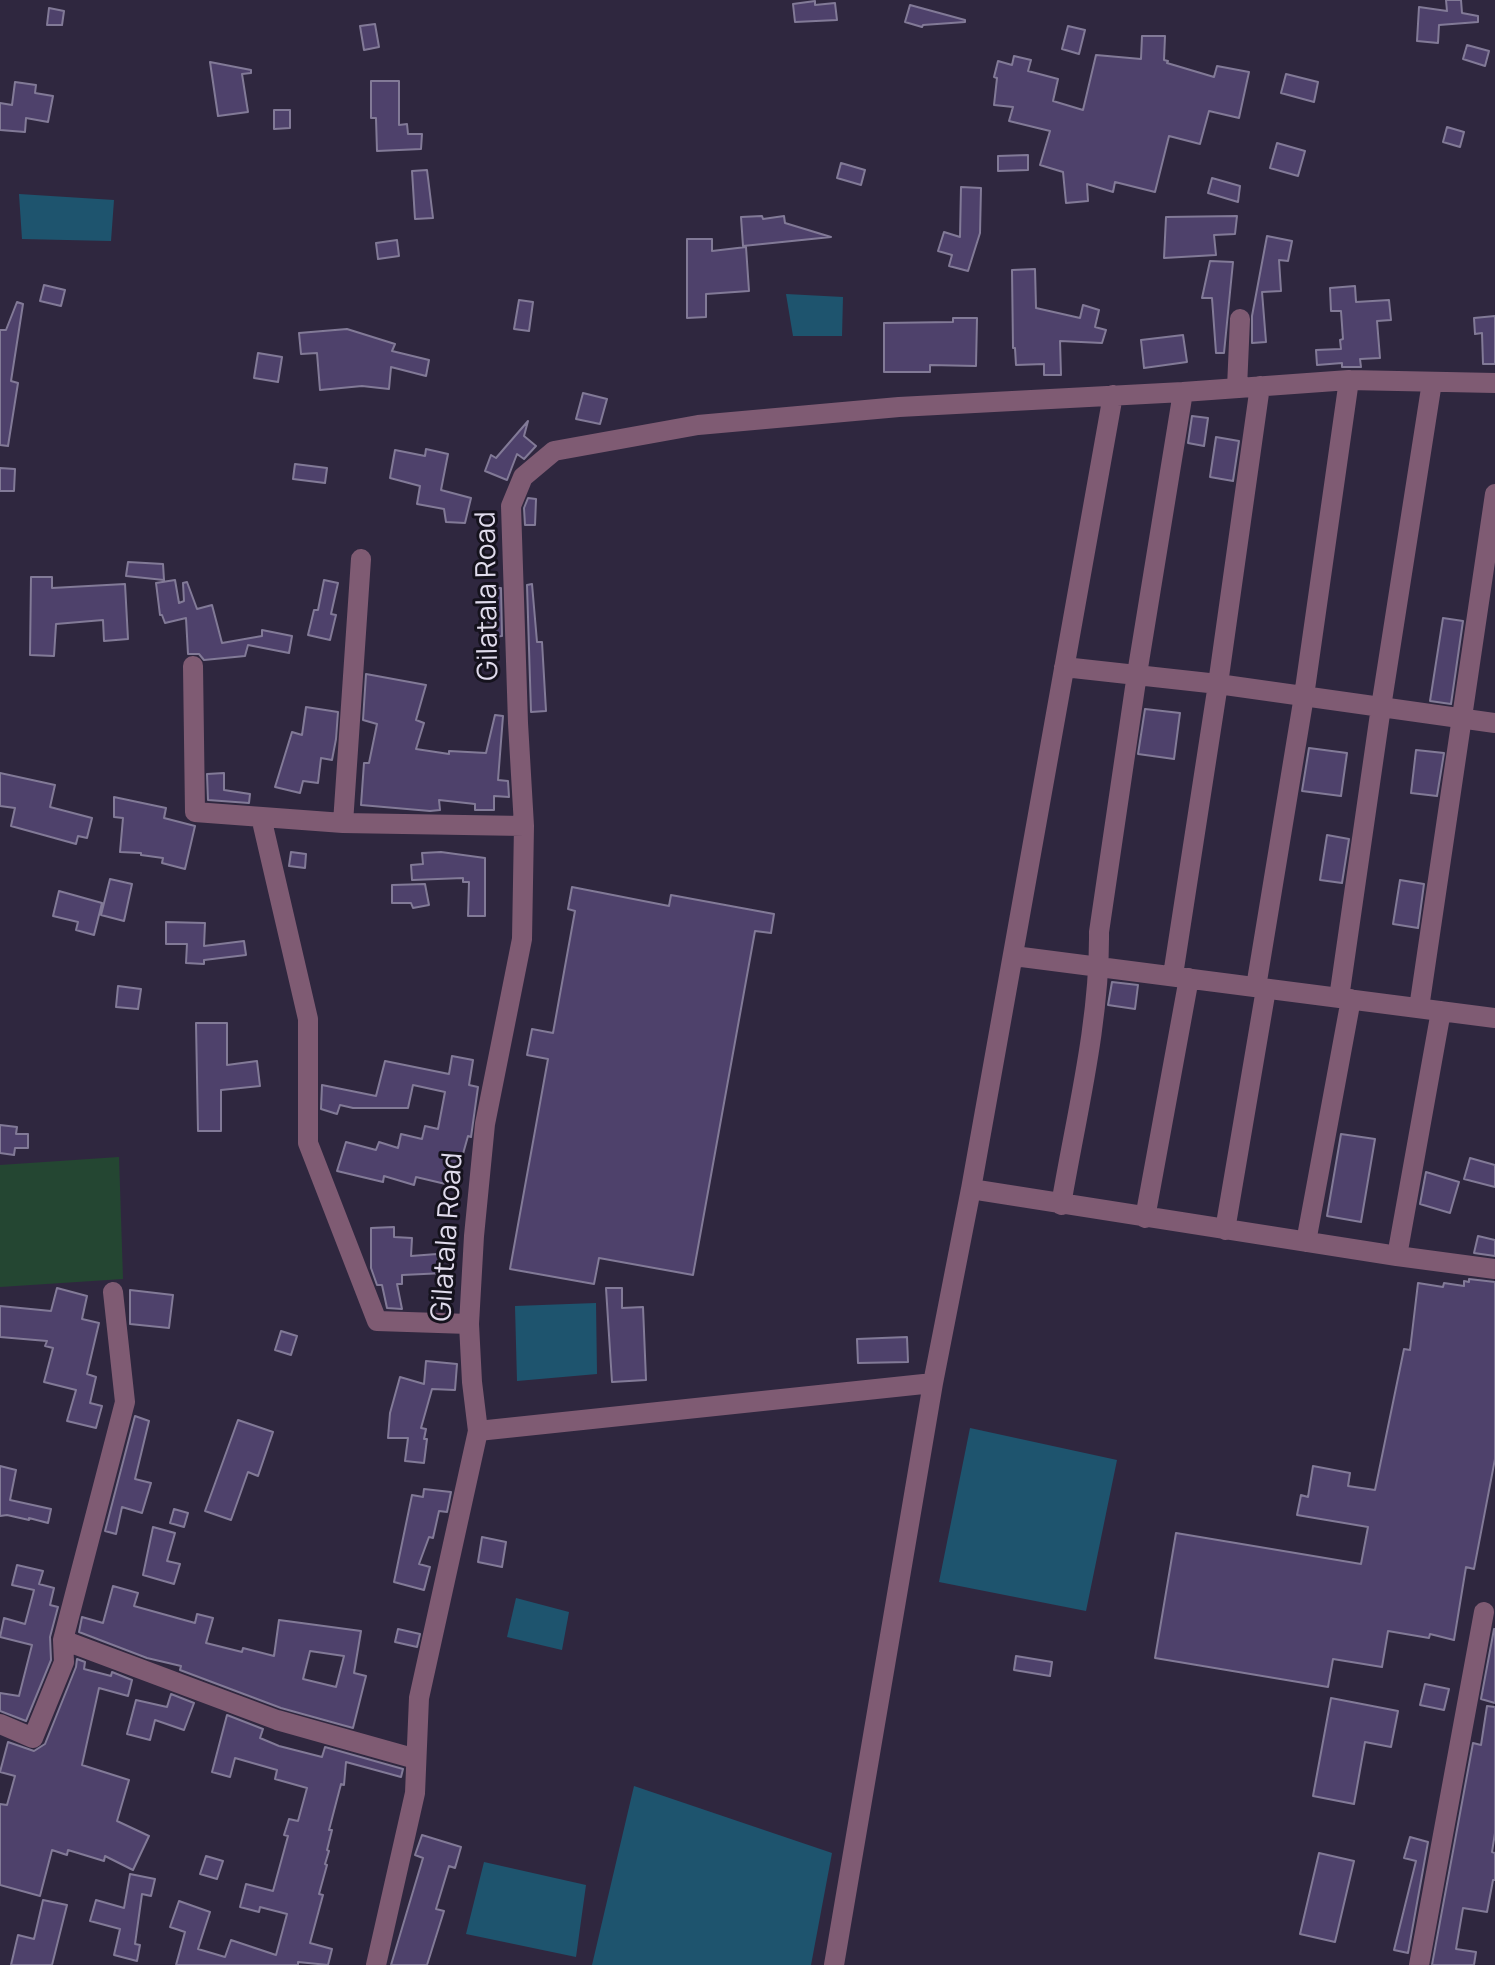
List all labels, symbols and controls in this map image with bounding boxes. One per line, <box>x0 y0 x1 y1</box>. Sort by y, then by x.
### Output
street label: Gilatala Road <box>470 511 506 681</box>
street label: Gilatala Road <box>425 1151 471 1323</box>

